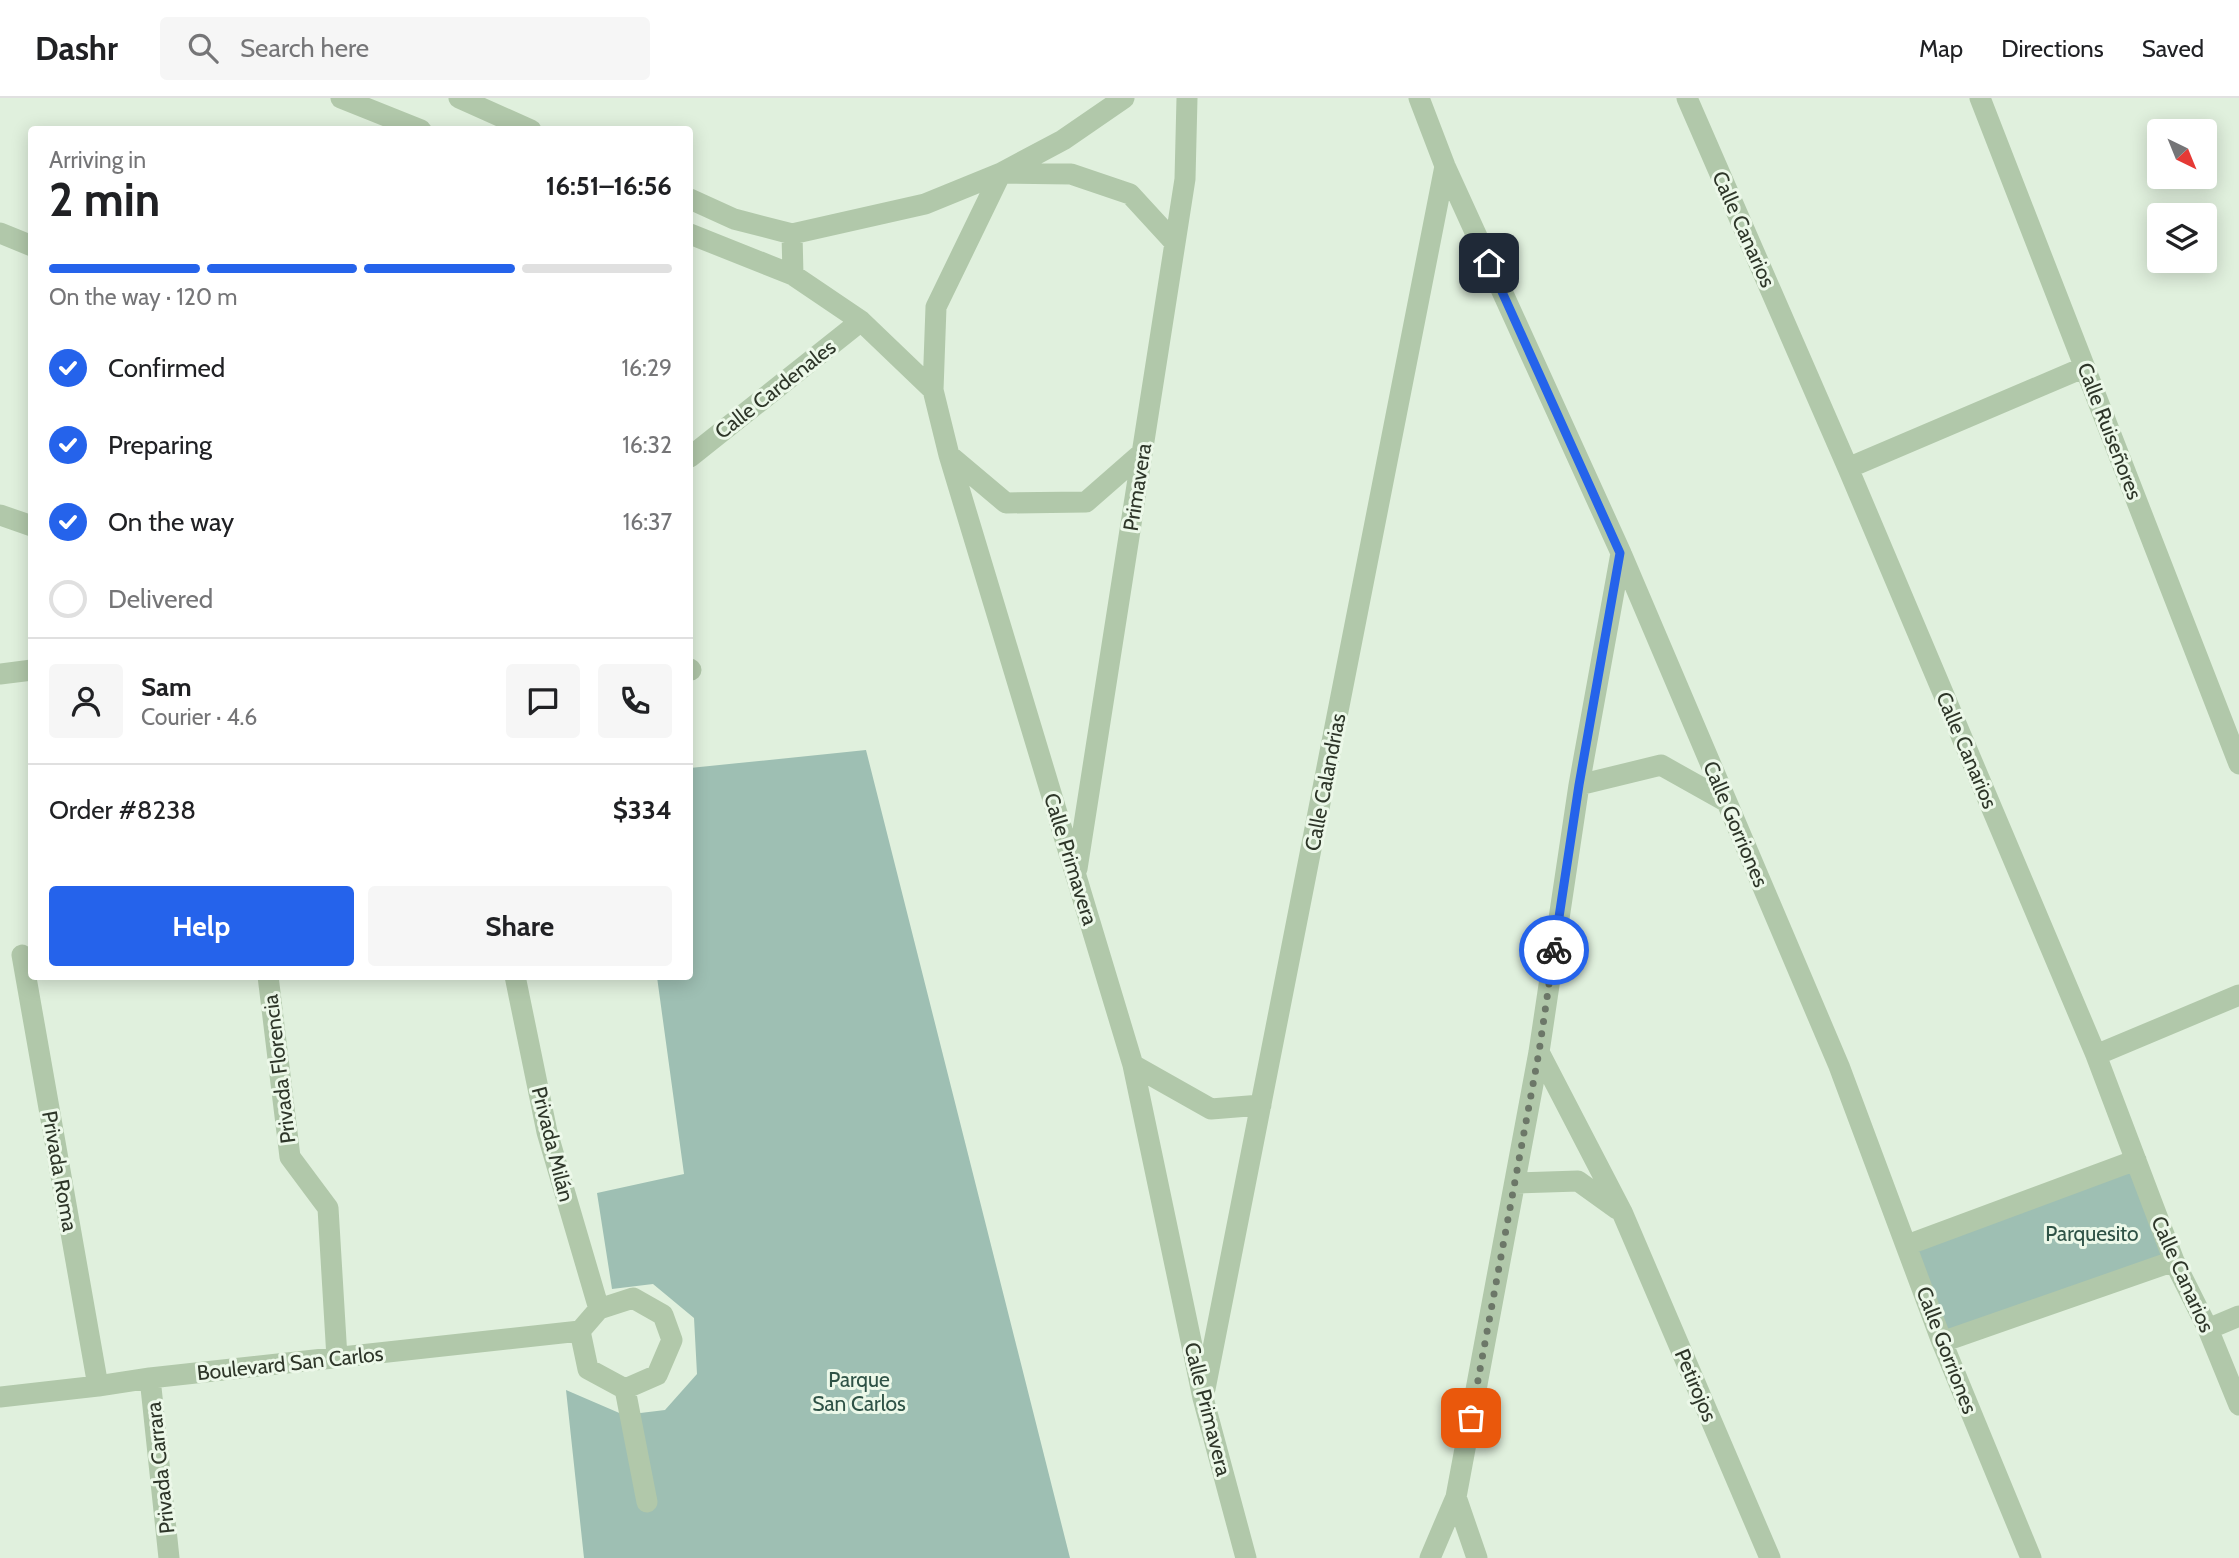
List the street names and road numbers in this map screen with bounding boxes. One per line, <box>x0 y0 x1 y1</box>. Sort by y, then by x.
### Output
street label: Calle Canarios <box>1707 167 1781 291</box>
street label: Calle Cardenales <box>710 334 841 444</box>
street label: Calle Ruiseñores <box>2072 359 2148 503</box>
street label: Primavera <box>1118 441 1156 533</box>
street label: Calle Canarios <box>1931 688 2003 812</box>
street label: Calle Calandrias <box>1299 711 1351 853</box>
street label: Calle Gorriones <box>1698 757 1774 891</box>
street label: Calle Primavera <box>1039 790 1103 928</box>
street label: Privada Florencia <box>257 993 301 1145</box>
street label: Privada Milán <box>527 1084 579 1204</box>
street label: Privada Roma <box>37 1109 83 1233</box>
street label: Calle Canarios <box>2146 1212 2220 1336</box>
street label: Calle Gorriones <box>1911 1283 1983 1417</box>
street label: Calle Primavera <box>1179 1340 1237 1478</box>
street label: Boulevard San Carlos <box>196 1341 385 1385</box>
street label: Petirojos <box>1669 1345 1723 1426</box>
street label: Privada Carrara <box>141 1401 179 1535</box>

